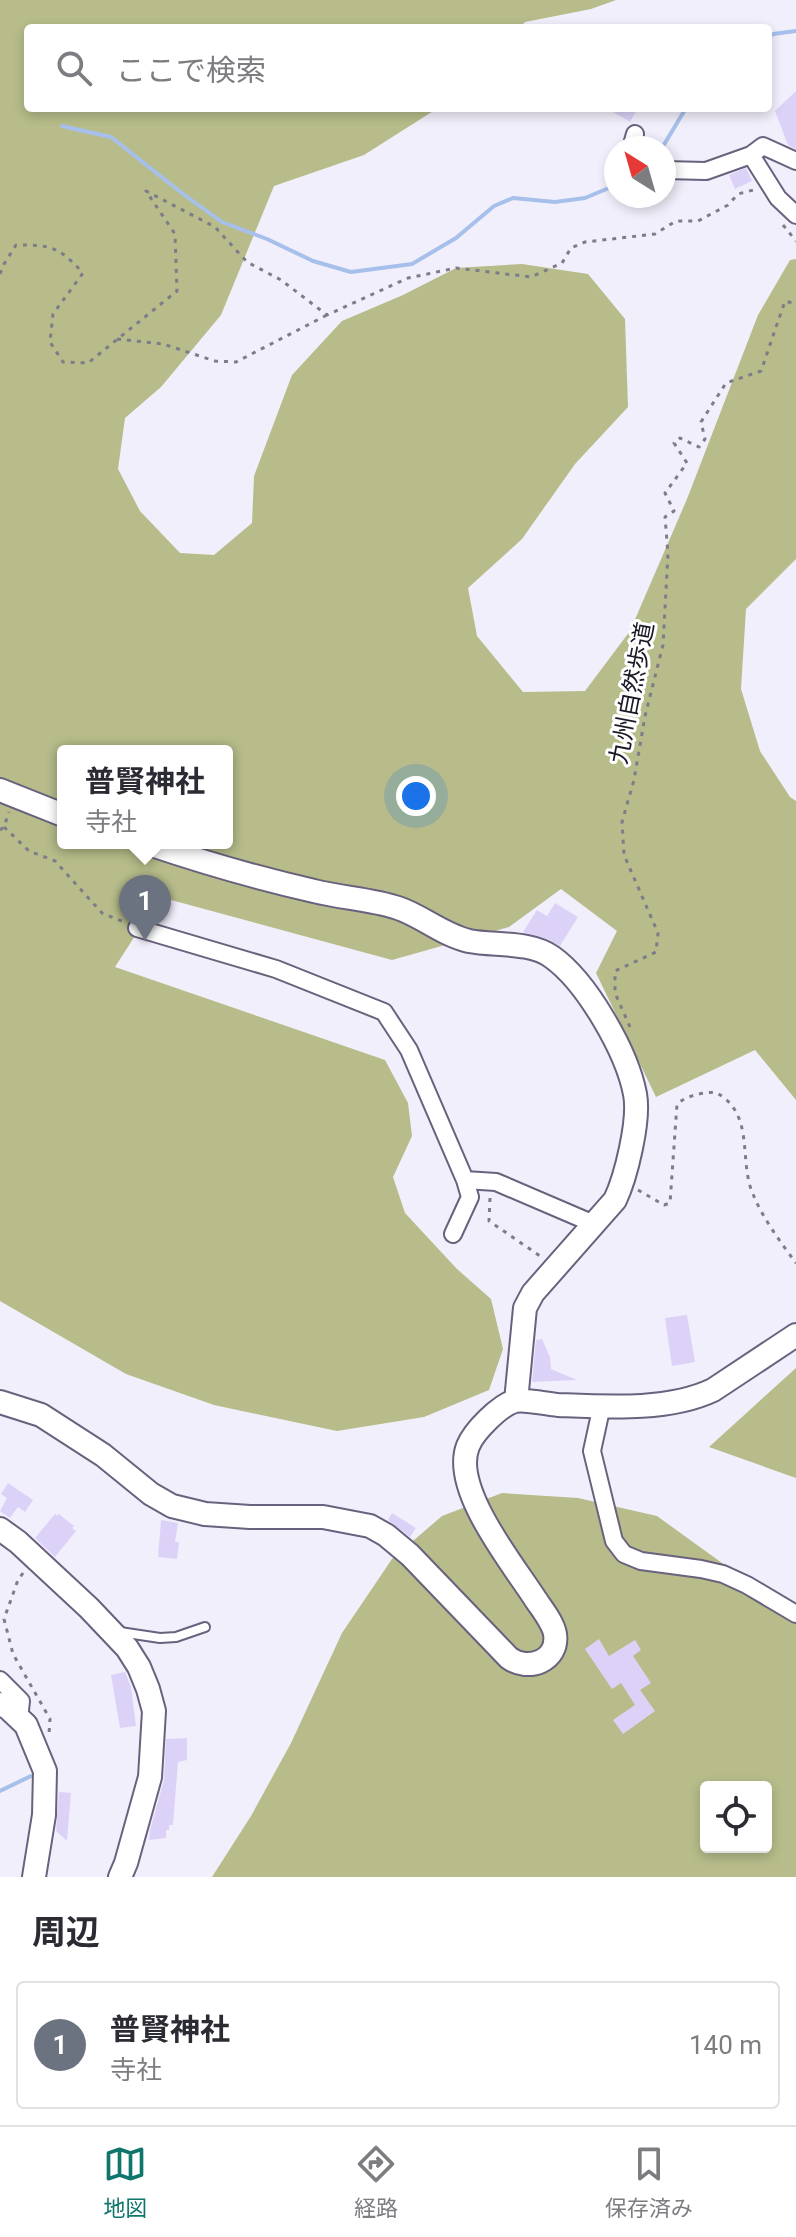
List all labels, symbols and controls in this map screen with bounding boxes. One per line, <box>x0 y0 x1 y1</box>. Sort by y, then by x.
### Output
search box <box>24 24 772 112</box>
icon: search <box>52 46 96 90</box>
text: ここで検索 <box>116 53 266 88</box>
north arrow <box>604 136 676 208</box>
street label: 九州自然歩道 <box>605 620 659 766</box>
popup <box>57 745 233 849</box>
text: 普賢神社 <box>85 764 205 799</box>
your location <box>396 776 436 816</box>
text: 寺社 <box>85 807 137 837</box>
pin: 1 <box>119 875 171 941</box>
map controls <box>700 1781 772 1853</box>
button: locate <box>700 1781 772 1853</box>
text: 周辺 <box>32 1912 100 1952</box>
text: 普賢神社 <box>110 2012 230 2047</box>
text: 1 <box>53 2030 67 2060</box>
text: 140 m <box>689 2030 762 2060</box>
text: 寺社 <box>110 2055 162 2085</box>
tab: 地図 <box>103 2142 147 2222</box>
tab: 経路 <box>354 2142 398 2222</box>
tab: 保存済み <box>605 2142 693 2222</box>

